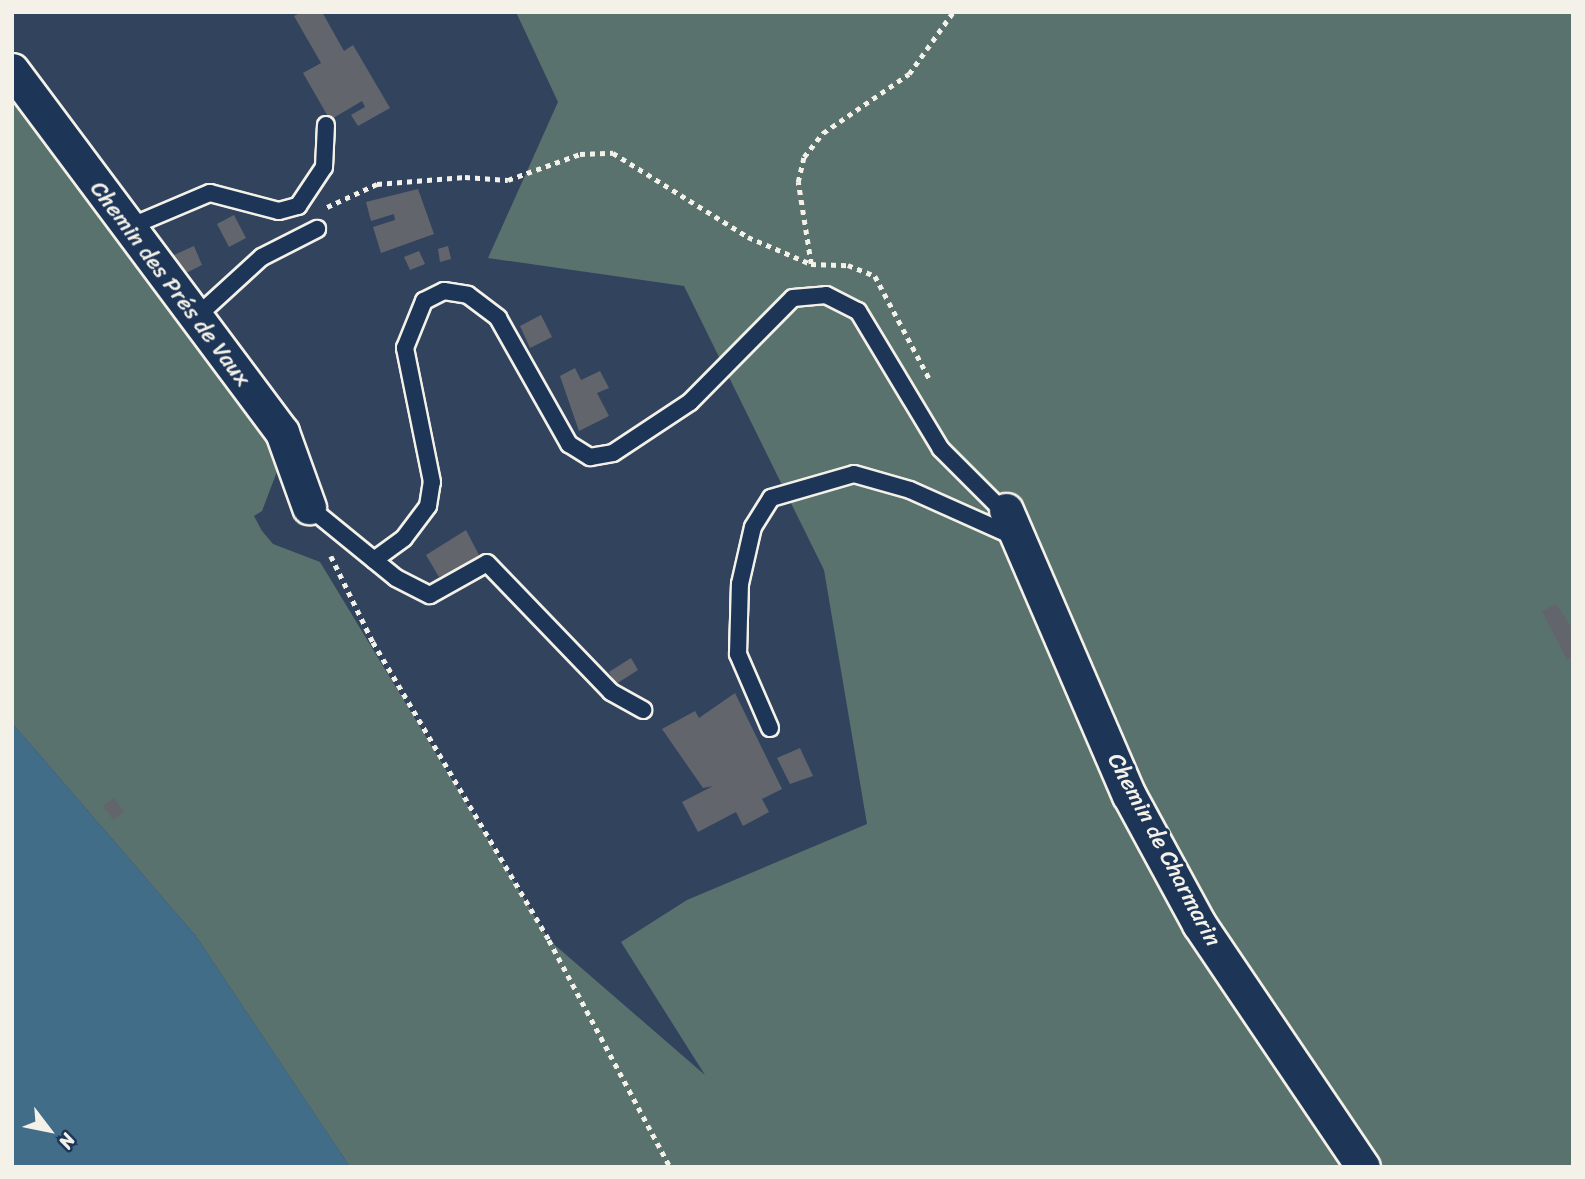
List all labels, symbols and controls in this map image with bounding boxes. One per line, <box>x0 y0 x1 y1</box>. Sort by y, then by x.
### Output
street label: Chemin des Prés de Vaux <box>84 176 256 392</box>
street label: Chemin de Charmarin <box>1101 748 1227 952</box>
north arrow <box>14 1095 84 1165</box>
text: N <box>50 1127 85 1156</box>

